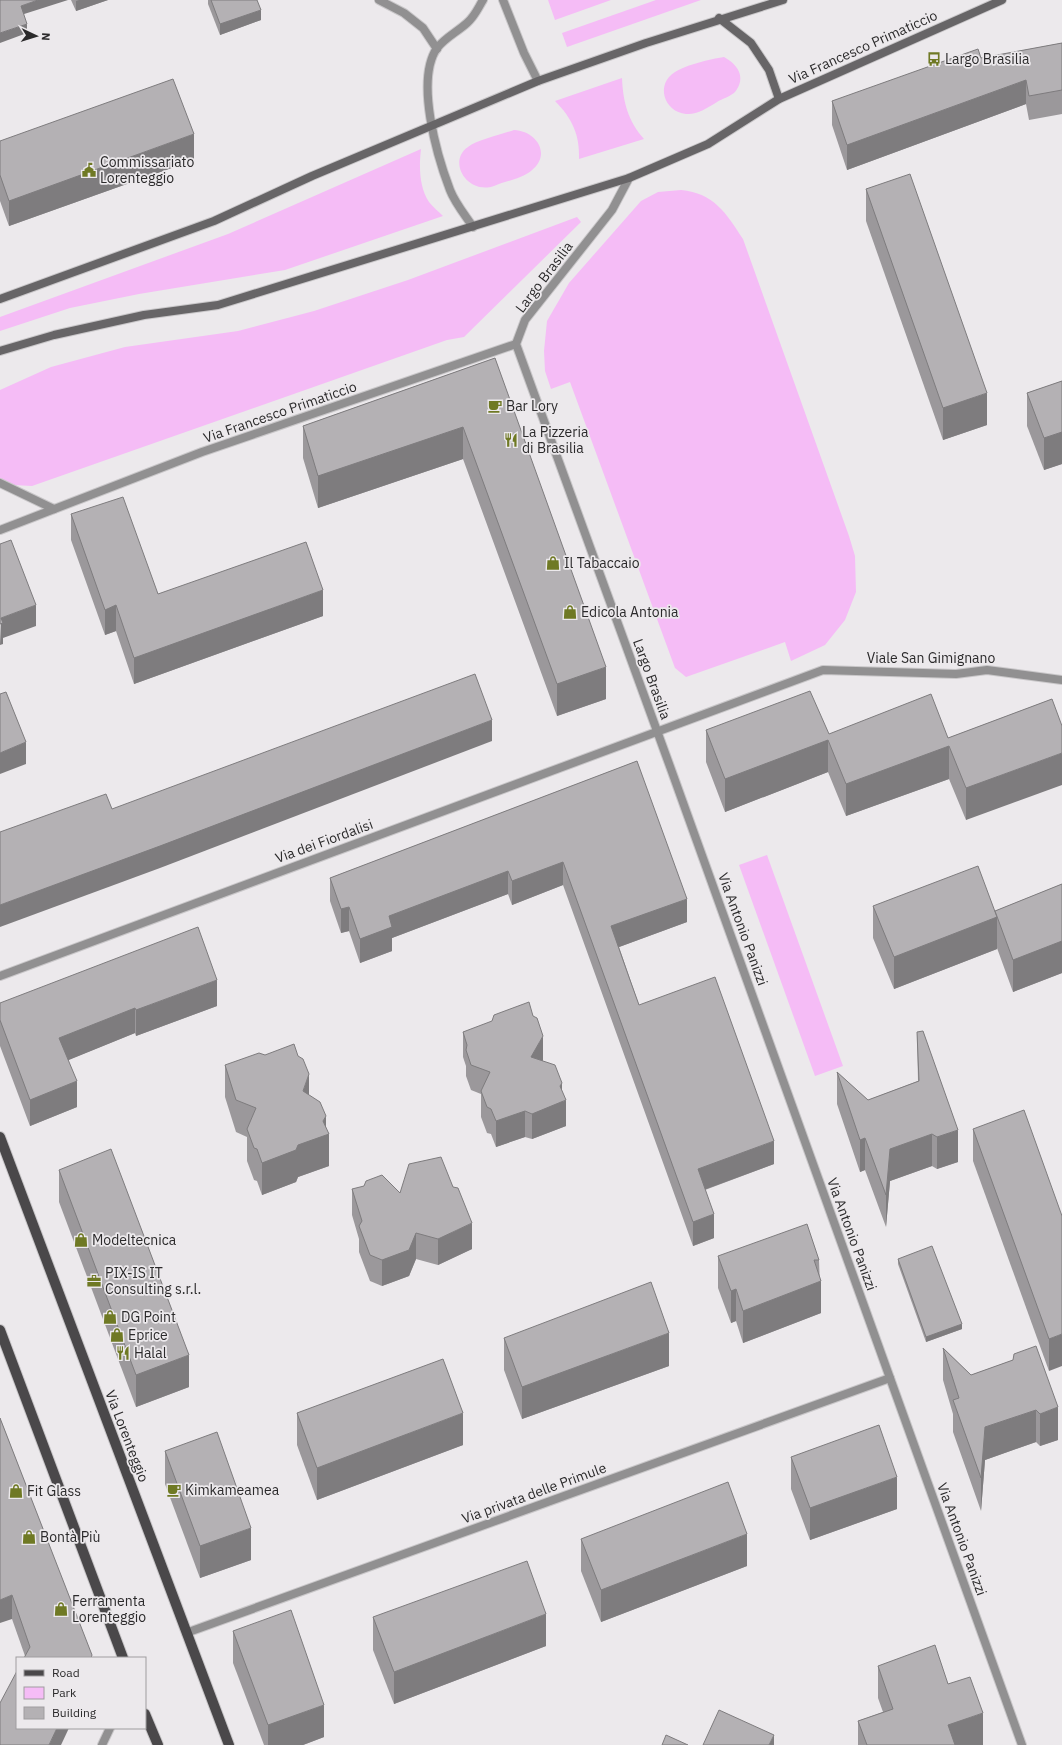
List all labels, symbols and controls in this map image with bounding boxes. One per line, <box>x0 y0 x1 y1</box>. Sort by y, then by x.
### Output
street label: Via Francesco Primaticcio <box>786 6 940 88</box>
north arrow <box>16 16 56 56</box>
text: N <box>39 32 53 41</box>
place label: Largo Brasilia <box>945 50 1030 68</box>
bus stop icon: Largo Brasilia <box>926 51 942 67</box>
place label: Commissariato Lorenteggio <box>100 153 194 187</box>
public building icon: Commissariato Lorenteggio <box>81 162 97 178</box>
street label: Largo Brasilia <box>511 237 577 316</box>
street label: Via Francesco Primaticcio <box>201 377 359 447</box>
place label: Bar Lory <box>506 397 558 415</box>
cafe icon: Bar Lory <box>487 398 503 414</box>
place label: La Pizzeria di Brasilia <box>522 423 589 457</box>
restaurant icon: La Pizzeria di Brasilia <box>503 432 519 448</box>
place label: Il Tabaccaio <box>564 554 640 572</box>
shop icon: Il Tabaccaio <box>545 555 561 571</box>
place label: Edicola Antonia <box>581 603 679 621</box>
shop icon: Edicola Antonia <box>562 604 578 620</box>
street label: Largo Brasilia <box>629 636 675 722</box>
street label: Viale San Gimignano <box>867 649 996 667</box>
street label: Via dei Fiordalisi <box>273 815 375 867</box>
street label: Via Antonio Panizzi <box>714 870 772 988</box>
street label: Via Antonio Panizzi <box>823 1175 881 1293</box>
place label: Modeltecnica <box>92 1231 177 1249</box>
shop icon: Modeltecnica <box>73 1232 89 1248</box>
place label: PIX-IS IT Consulting s.r.l. <box>105 1264 201 1298</box>
office icon: PIX-IS IT Consulting s.r.l. <box>86 1273 102 1289</box>
place label: DG Point <box>121 1308 176 1326</box>
shop icon: DG Point <box>102 1309 118 1325</box>
place label: Eprice <box>128 1326 168 1344</box>
shop icon: Eprice <box>109 1327 125 1343</box>
place label: Halal <box>134 1344 167 1362</box>
restaurant icon: Halal <box>115 1345 131 1361</box>
street label: Via Lorenteggio <box>101 1388 153 1485</box>
street label: Via privata delle Primule <box>459 1458 609 1528</box>
street label: Via Antonio Panizzi <box>933 1480 991 1598</box>
place label: Kimkameamea <box>185 1481 280 1499</box>
place label: Fit Glass <box>27 1482 81 1500</box>
cafe icon: Kimkameamea <box>166 1482 182 1498</box>
shop icon: Fit Glass <box>8 1483 24 1499</box>
place label: Bontà Più <box>40 1528 101 1546</box>
shop icon: Bontà Più <box>21 1529 37 1545</box>
place label: Ferramenta Lorenteggio <box>72 1592 146 1626</box>
shop icon: Ferramenta Lorenteggio <box>53 1601 69 1617</box>
legend <box>16 1657 146 1729</box>
text: Road <box>52 1665 80 1680</box>
text: Park <box>52 1685 77 1700</box>
text: Building <box>52 1705 97 1720</box>

